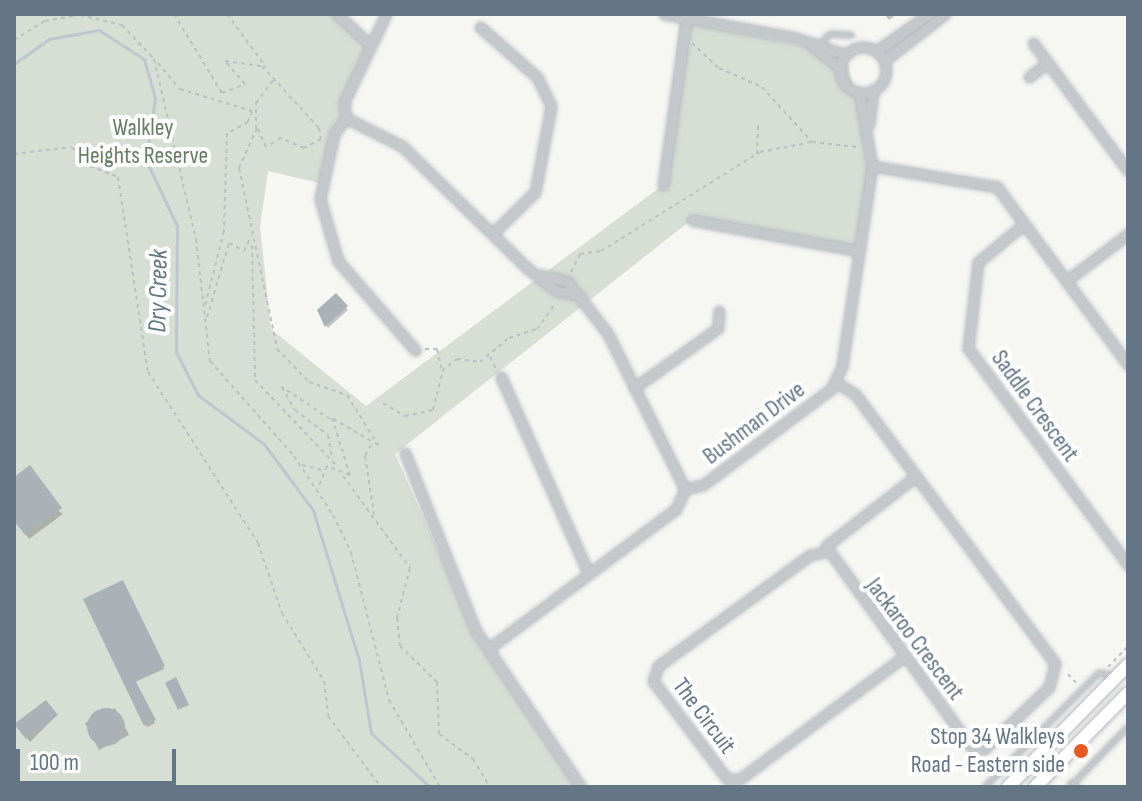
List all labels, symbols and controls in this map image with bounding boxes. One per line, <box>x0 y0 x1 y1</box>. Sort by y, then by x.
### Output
park label: Walkley Heights Reserve <box>78 114 208 170</box>
water label: Dry Creek <box>143 249 175 333</box>
street label: Saddle Crescent <box>985 345 1085 467</box>
street label: Bushman Drive <box>697 375 811 471</box>
street label: Jackaroo Crescent <box>860 572 970 706</box>
street label: The Circuit <box>666 672 742 760</box>
place label: Stop 34 Walkleys Road - Eastern side <box>911 723 1065 779</box>
scale bar <box>20 733 180 783</box>
marker: Stop 34 Walkleys Road - Eastern side <box>1072 742 1090 760</box>
text: 100 m <box>30 748 79 777</box>

